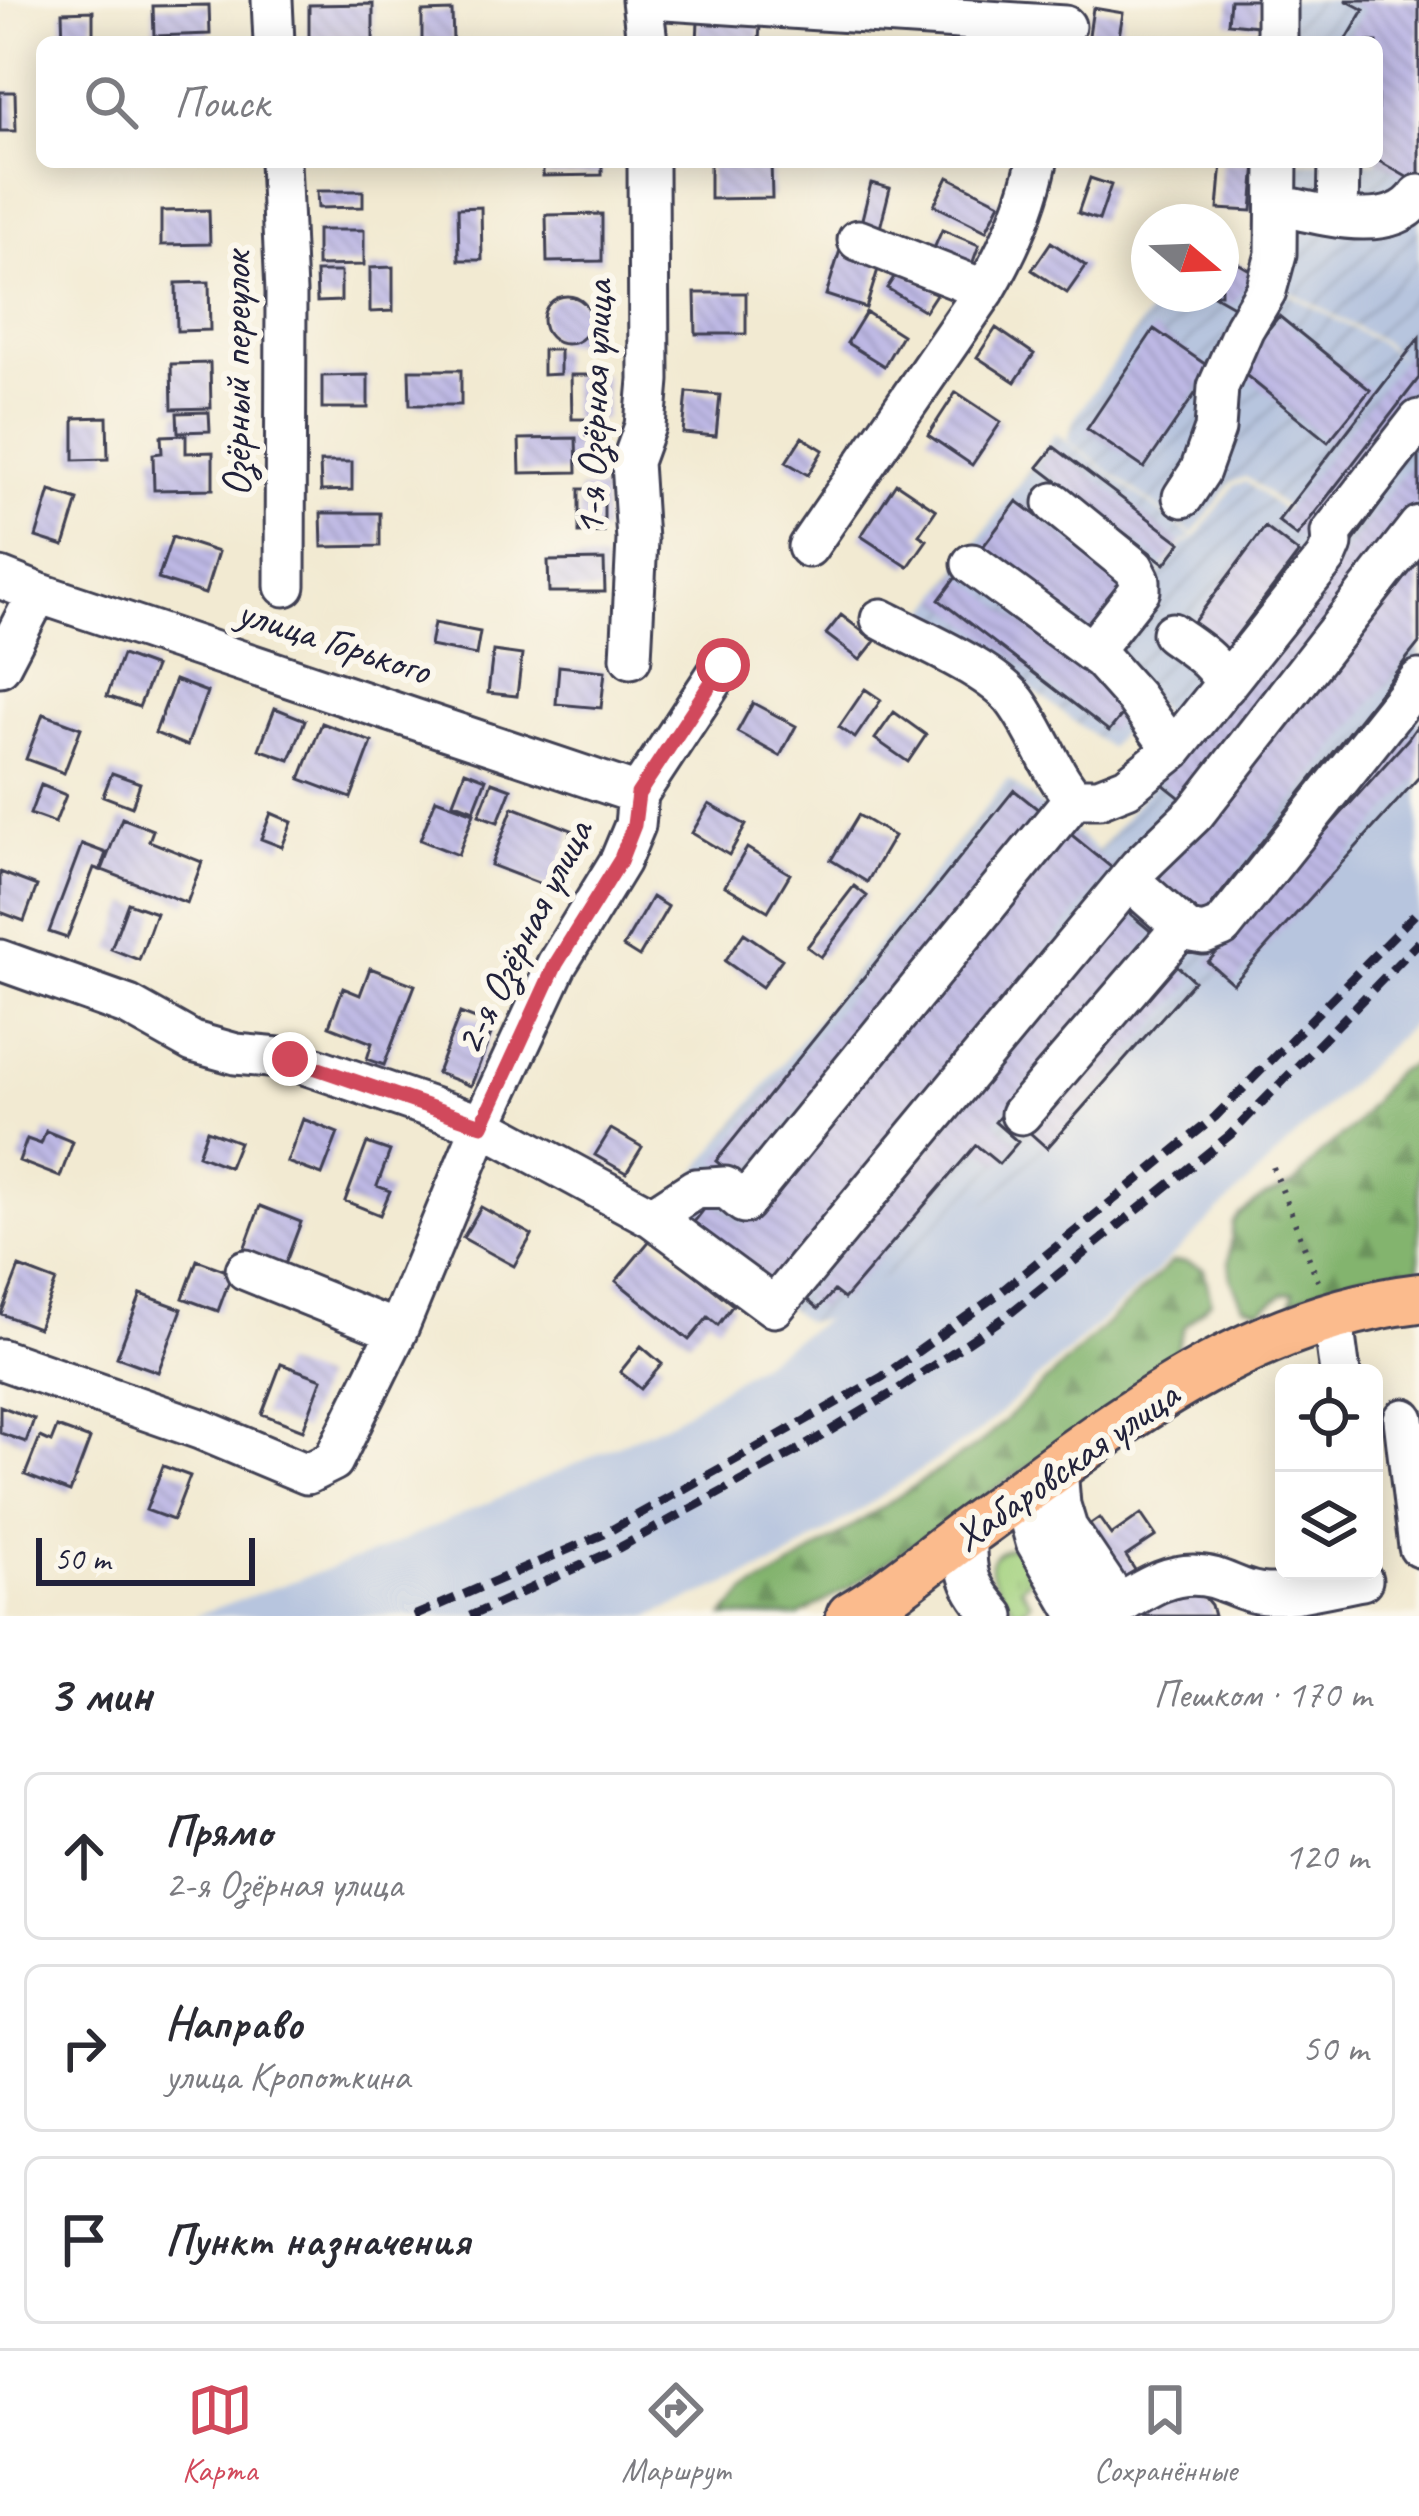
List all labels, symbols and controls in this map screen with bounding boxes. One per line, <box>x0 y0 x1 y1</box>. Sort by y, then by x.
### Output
search box <box>36 36 1383 168</box>
icon: search <box>78 69 144 135</box>
text: Поиск <box>174 74 269 131</box>
north arrow <box>1131 204 1239 312</box>
street label: Озёрный переулок <box>210 248 263 497</box>
street label: 1-я Озёрная улица <box>563 276 625 537</box>
street label: улица Горького <box>228 584 439 698</box>
route start <box>696 638 750 692</box>
street label: 2-я Озёрная улица <box>441 808 606 1063</box>
route end <box>263 1032 317 1086</box>
map controls <box>1275 1364 1383 1580</box>
button: locate <box>1275 1364 1383 1472</box>
street label: Хабаровская улица <box>943 1367 1192 1563</box>
button: layers <box>1275 1472 1383 1580</box>
scale bar <box>36 1532 255 1585</box>
text: 50 m <box>54 1538 110 1580</box>
text: 3 мин <box>48 1662 152 1726</box>
text: Пешком · 170 m <box>1153 1670 1371 1719</box>
text: Прямо <box>165 1803 272 1860</box>
icon: ahead <box>51 1823 117 1889</box>
text: 120 m <box>1284 1832 1368 1881</box>
text: 2-я Озёрная улица <box>165 1860 403 1909</box>
text: Направо <box>165 1995 303 2052</box>
icon: right <box>51 2015 117 2081</box>
text: 50 m <box>1302 2024 1368 2073</box>
text: улица Кропоткина <box>165 2052 410 2101</box>
icon: arrive <box>51 2207 117 2273</box>
text: Пункт назначения <box>165 2212 470 2269</box>
tab: Карта <box>182 2377 257 2491</box>
tab: Маршрут <box>621 2377 730 2491</box>
tab: Сохранённые <box>1094 2377 1237 2491</box>

